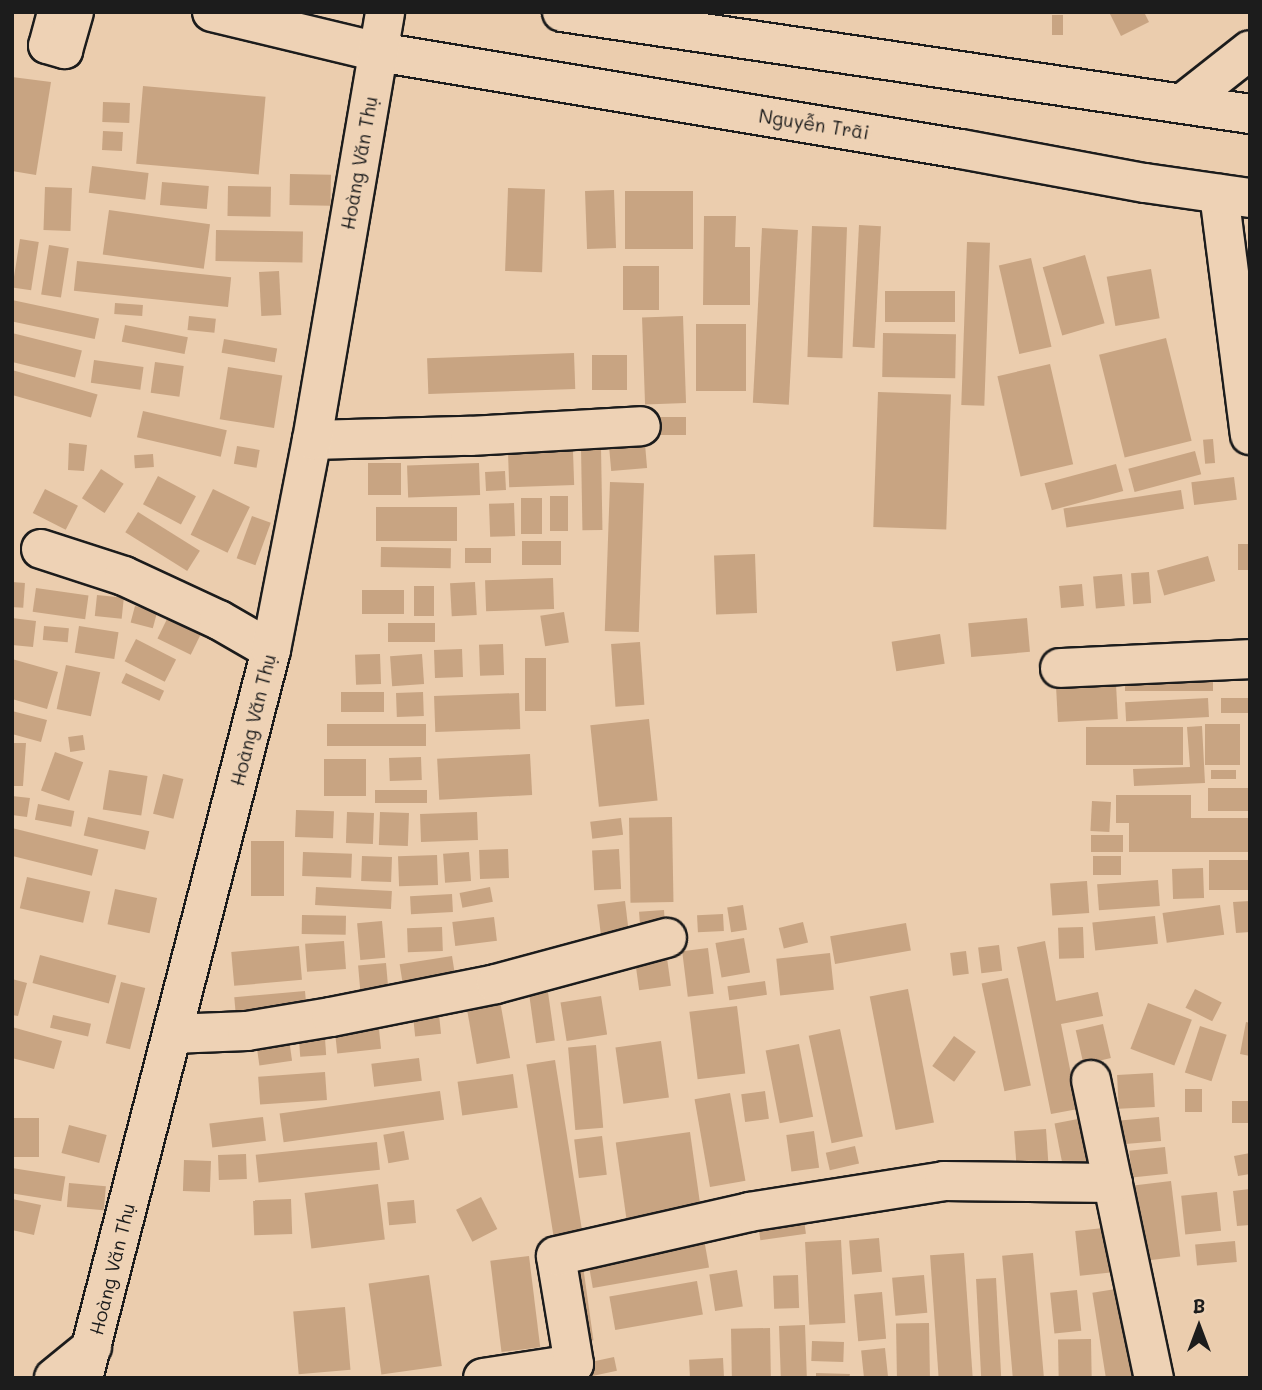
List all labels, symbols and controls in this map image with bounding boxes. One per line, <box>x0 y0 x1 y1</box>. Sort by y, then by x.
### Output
street label: Hoàng Văn Thụ <box>336 94 382 232</box>
street label: Nguyễn Trãi <box>757 104 871 144</box>
street label: Hoàng Văn Thụ <box>226 652 280 788</box>
street label: Hoàng Văn Thụ <box>85 1201 139 1337</box>
north arrow <box>1164 1292 1234 1362</box>
text: B <box>1193 1293 1205 1318</box>

